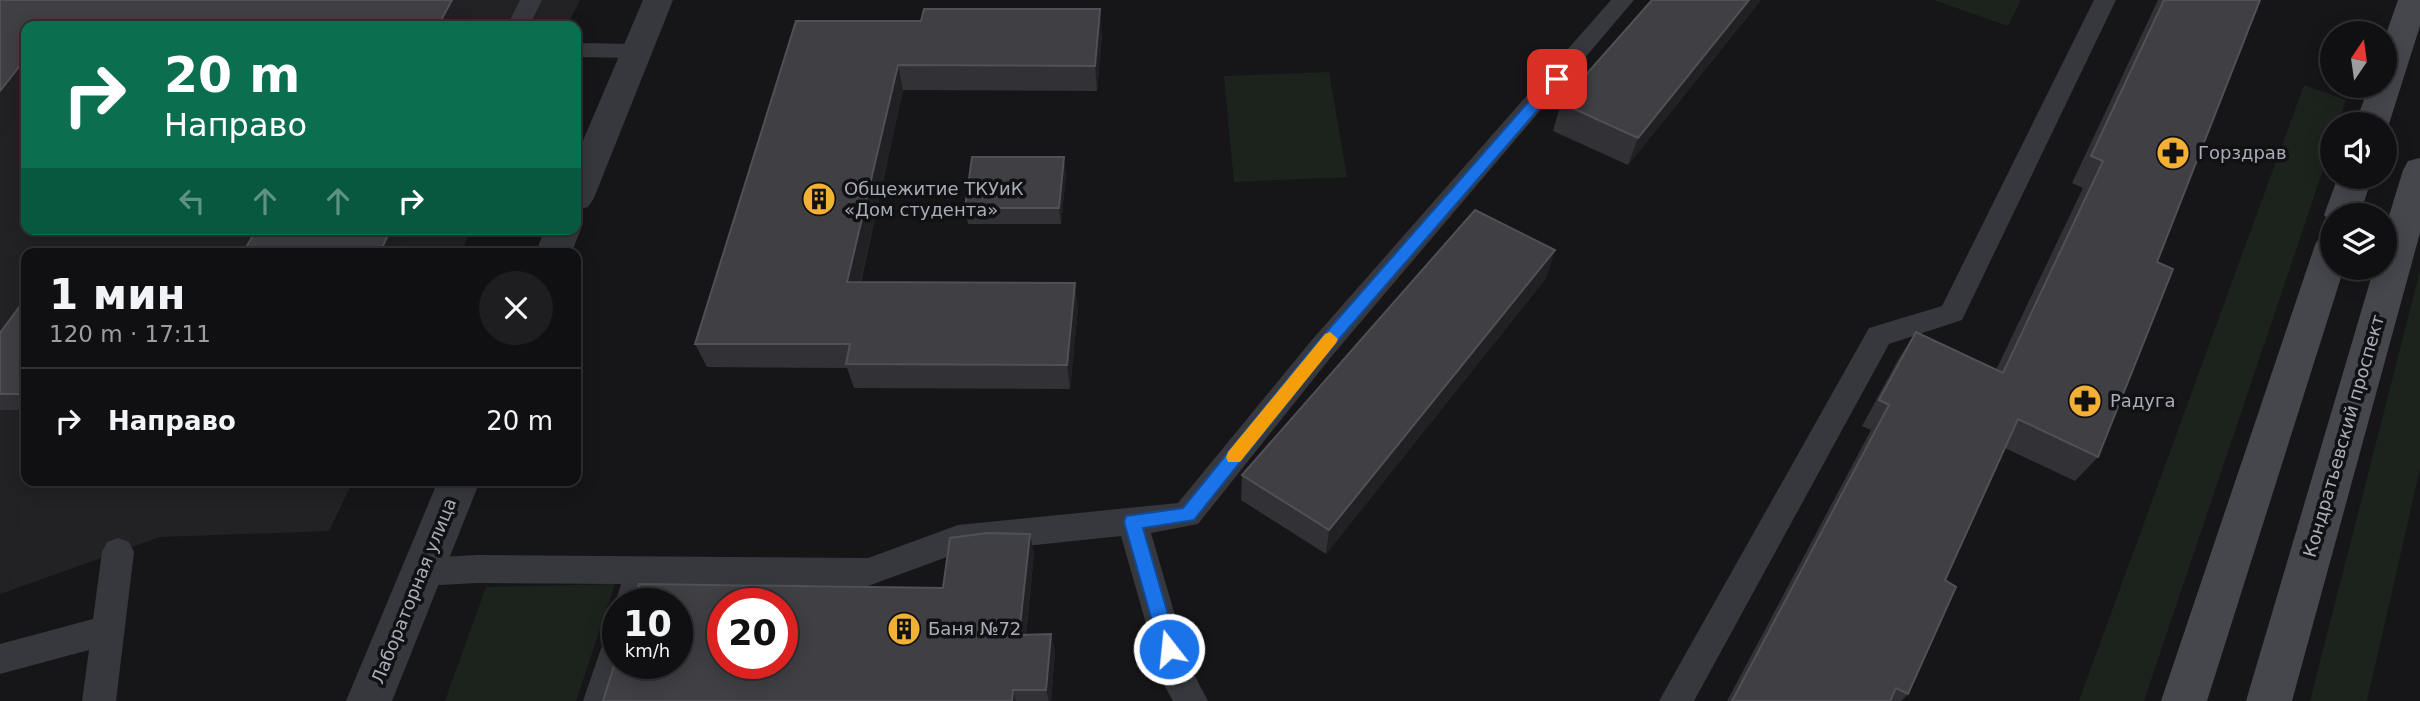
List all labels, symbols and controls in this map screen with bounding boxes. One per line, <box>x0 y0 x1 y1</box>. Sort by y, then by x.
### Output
north arrow <box>2320 21 2398 98</box>
map controls <box>2320 21 2397 280</box>
text: 20 m <box>164 47 300 104</box>
icon: right <box>49 49 140 140</box>
pin <box>1527 49 1587 109</box>
icon: arrive <box>1538 60 1576 98</box>
text: Направо <box>164 106 307 144</box>
button: sound <box>2320 112 2397 189</box>
pharmacy icon: Горздрав <box>2154 134 2192 172</box>
place label: Горздрав <box>2198 142 2287 163</box>
place label: Общежитие ТКУиК «Дом студента» <box>844 178 1024 220</box>
building icon: Общежитие ТКУиК «Дом студента» <box>800 180 838 218</box>
icon: left <box>173 182 211 220</box>
icon: ahead <box>246 182 284 220</box>
icon: ahead <box>319 182 357 220</box>
icon: right <box>392 182 430 220</box>
button: layers <box>2320 203 2397 280</box>
text: 1 мин <box>49 270 186 319</box>
button: close <box>479 271 553 345</box>
street label: Кондратьевский проспект <box>2299 312 2388 560</box>
text: 120 m · 17:11 <box>49 321 211 347</box>
pharmacy icon: Радуга <box>2066 382 2104 420</box>
place label: Радуга <box>2110 390 2175 411</box>
icon: right <box>49 402 87 440</box>
text: Направо <box>108 406 236 436</box>
text: 20 m <box>486 406 553 436</box>
street label: Лабораторная улица <box>367 495 460 687</box>
speed limit sign: 20 <box>707 588 798 679</box>
text: 10 <box>623 604 672 644</box>
building icon: Баня №72 <box>885 610 923 648</box>
position arrow <box>1132 612 1206 686</box>
place label: Баня №72 <box>928 618 1021 639</box>
text: km/h <box>625 640 670 661</box>

